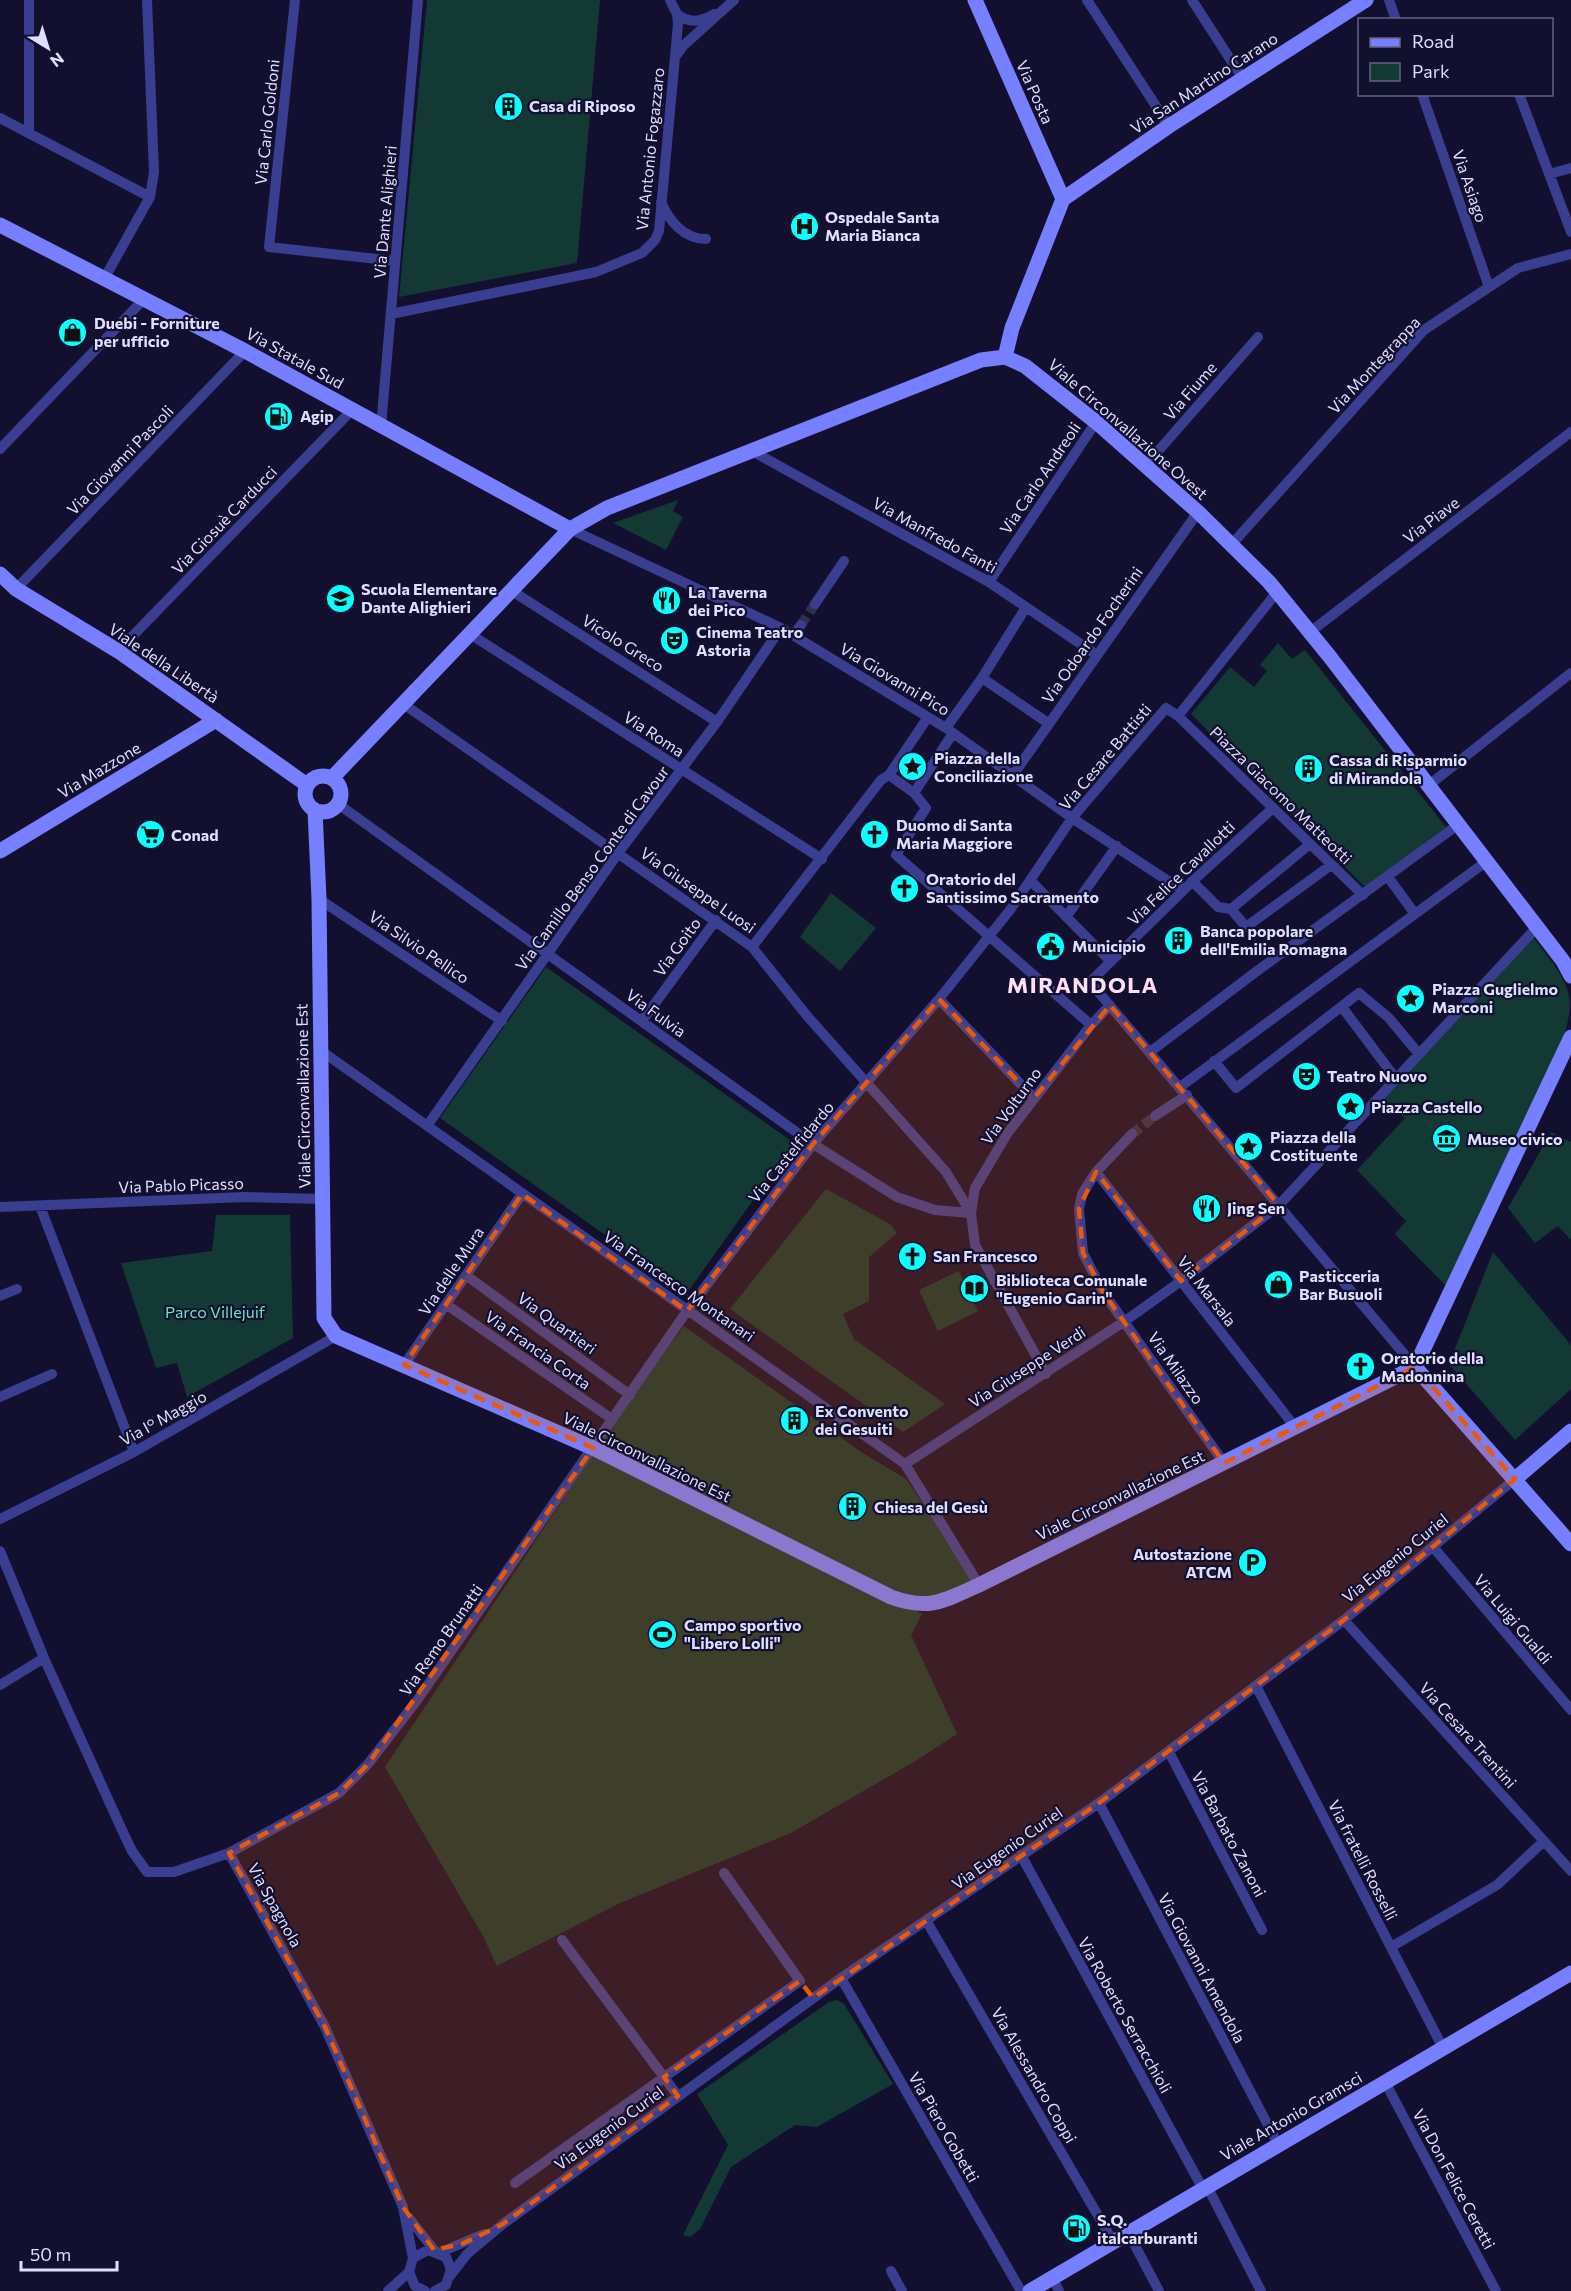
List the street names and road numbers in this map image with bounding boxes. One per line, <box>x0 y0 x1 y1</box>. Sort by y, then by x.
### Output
street label: Via San Martino Carano <box>1127 28 1281 137</box>
street label: Via Posta <box>1013 57 1058 127</box>
street label: Via Carlo Goldoni <box>250 58 283 186</box>
street label: Via Antonio Fogazzaro <box>631 66 668 231</box>
street label: Via Dante Alighieri <box>369 144 400 279</box>
street label: Via Asiago <box>1449 147 1492 225</box>
street label: Via Montegrappa <box>1324 312 1424 417</box>
street label: Via Statale Sud <box>243 323 347 392</box>
street label: Viale Circonvallazione Ovest <box>1045 354 1212 503</box>
street label: Via Fiume <box>1159 358 1220 424</box>
street label: Via Giovanni Pascoli <box>62 401 177 518</box>
street label: Via Carlo Andreoli <box>995 418 1084 537</box>
street label: Via Giosuè Carducci <box>167 462 280 578</box>
street label: Via Piave <box>1399 492 1462 547</box>
street label: Via Manfredo Fanti <box>870 493 1001 577</box>
street label: Via Odoardo Focherini <box>1037 563 1146 707</box>
street label: Vicolo Greco <box>579 610 668 675</box>
street label: Viale della Libertà <box>106 619 223 706</box>
street label: Via Giovanni Pico <box>837 638 954 719</box>
street label: Via Cesare Battisti <box>1055 700 1155 814</box>
street label: Via Roma <box>620 707 688 760</box>
street label: Piazza Giacomo Matteotti <box>1206 722 1356 867</box>
street label: Via Mazzone <box>54 737 144 802</box>
street label: Via Camillo Benso Conte di Cavour <box>511 761 673 974</box>
street label: Via Felice Cavallotti <box>1123 817 1238 929</box>
street label: Via Giuseppe Luosi <box>637 843 760 936</box>
street label: Via Silvio Pellico <box>365 906 473 987</box>
street label: Via Goito <box>649 914 704 980</box>
street label: Via Fulvia <box>623 985 690 1041</box>
street label: Viale Circonvallazione Est <box>291 1003 314 1189</box>
street label: Via Volturno <box>976 1063 1045 1148</box>
street label: Via Castelfidardo <box>744 1097 837 1206</box>
street label: Via Pablo Picasso <box>118 1173 244 1196</box>
street label: Via delle Mura <box>414 1223 487 1319</box>
street label: Via Francesco Montanari <box>600 1226 759 1345</box>
street label: Via Marsala <box>1174 1252 1241 1330</box>
street label: Via Quartieri <box>514 1288 600 1358</box>
street label: Via Francia Corta <box>482 1306 595 1393</box>
street label: Via Giuseppe Verdi <box>965 1322 1089 1411</box>
street label: Via Milazzo <box>1145 1328 1208 1408</box>
street label: Via I° Maggio <box>116 1386 209 1449</box>
street label: Viale Circonvallazione Est <box>560 1407 735 1506</box>
street label: Viale Circonvallazione Est <box>1032 1445 1208 1544</box>
street label: Via Eugenio Curiel <box>1338 1509 1451 1606</box>
street label: Via Luigi Gualdi <box>1470 1570 1556 1667</box>
street label: Via Remo Brunatti <box>395 1580 486 1699</box>
street label: Via Cesare Trentini <box>1416 1678 1521 1791</box>
street label: Via Barbato Zanoni <box>1188 1768 1271 1900</box>
street label: Via fratelli Rosselli <box>1325 1796 1402 1923</box>
street label: Via Eugenio Curiel <box>948 1802 1066 1893</box>
street label: Via Spagnola <box>244 1859 306 1950</box>
street label: Via Giovanni Amendola <box>1155 1889 1250 2046</box>
street label: Via Roberto Serracchioli <box>1075 1933 1176 2096</box>
street label: Via Alessandro Coppi <box>988 2003 1081 2146</box>
street label: Viale Antonio Gramsci <box>1216 2067 1365 2164</box>
street label: Via Piero Gobetti <box>905 2068 984 2185</box>
street label: Via Eugenio Curiel <box>550 2081 667 2174</box>
street label: Via Don Felice Ceretti <box>1409 2105 1499 2252</box>

